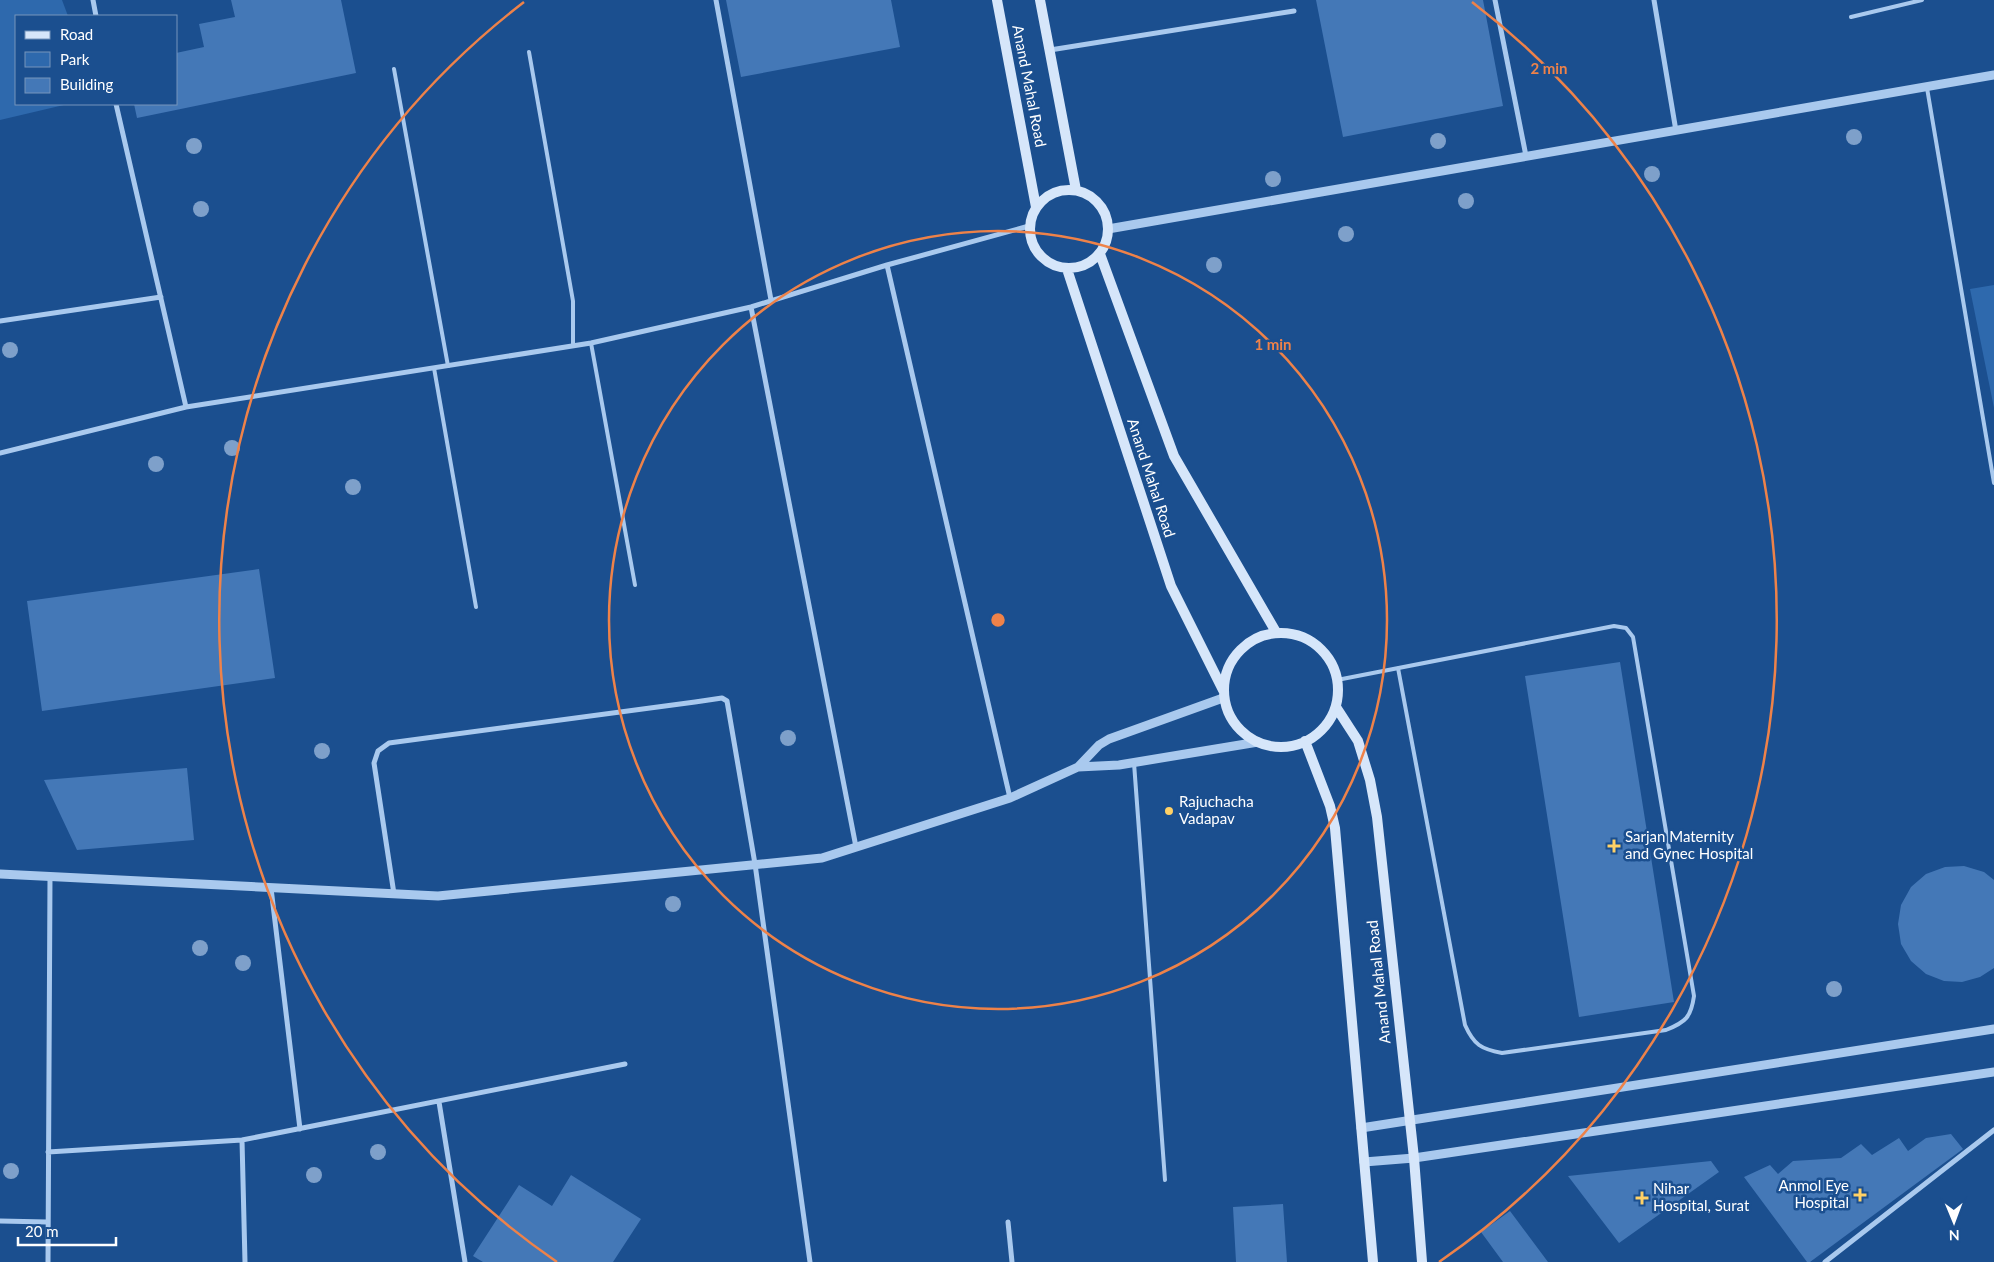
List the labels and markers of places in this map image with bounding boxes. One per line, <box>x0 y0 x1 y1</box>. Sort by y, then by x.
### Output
centre of rings <box>989 611 1007 629</box>
place label: Rajuchacha Vadapav <box>1179 792 1254 827</box>
marker: Rajuchacha Vadapav <box>1163 805 1175 817</box>
place label: Sarjan Maternity and Gynec Hospital <box>1625 827 1753 862</box>
marker: Sarjan Maternity and Gynec Hospital <box>1607 839 1621 853</box>
place label: Anmol Eye Hospital <box>1779 1176 1849 1211</box>
place label: Nihar Hospital, Surat <box>1653 1179 1750 1214</box>
marker: Anmol Eye Hospital <box>1853 1188 1867 1202</box>
marker: Nihar Hospital, Surat <box>1635 1191 1649 1205</box>

